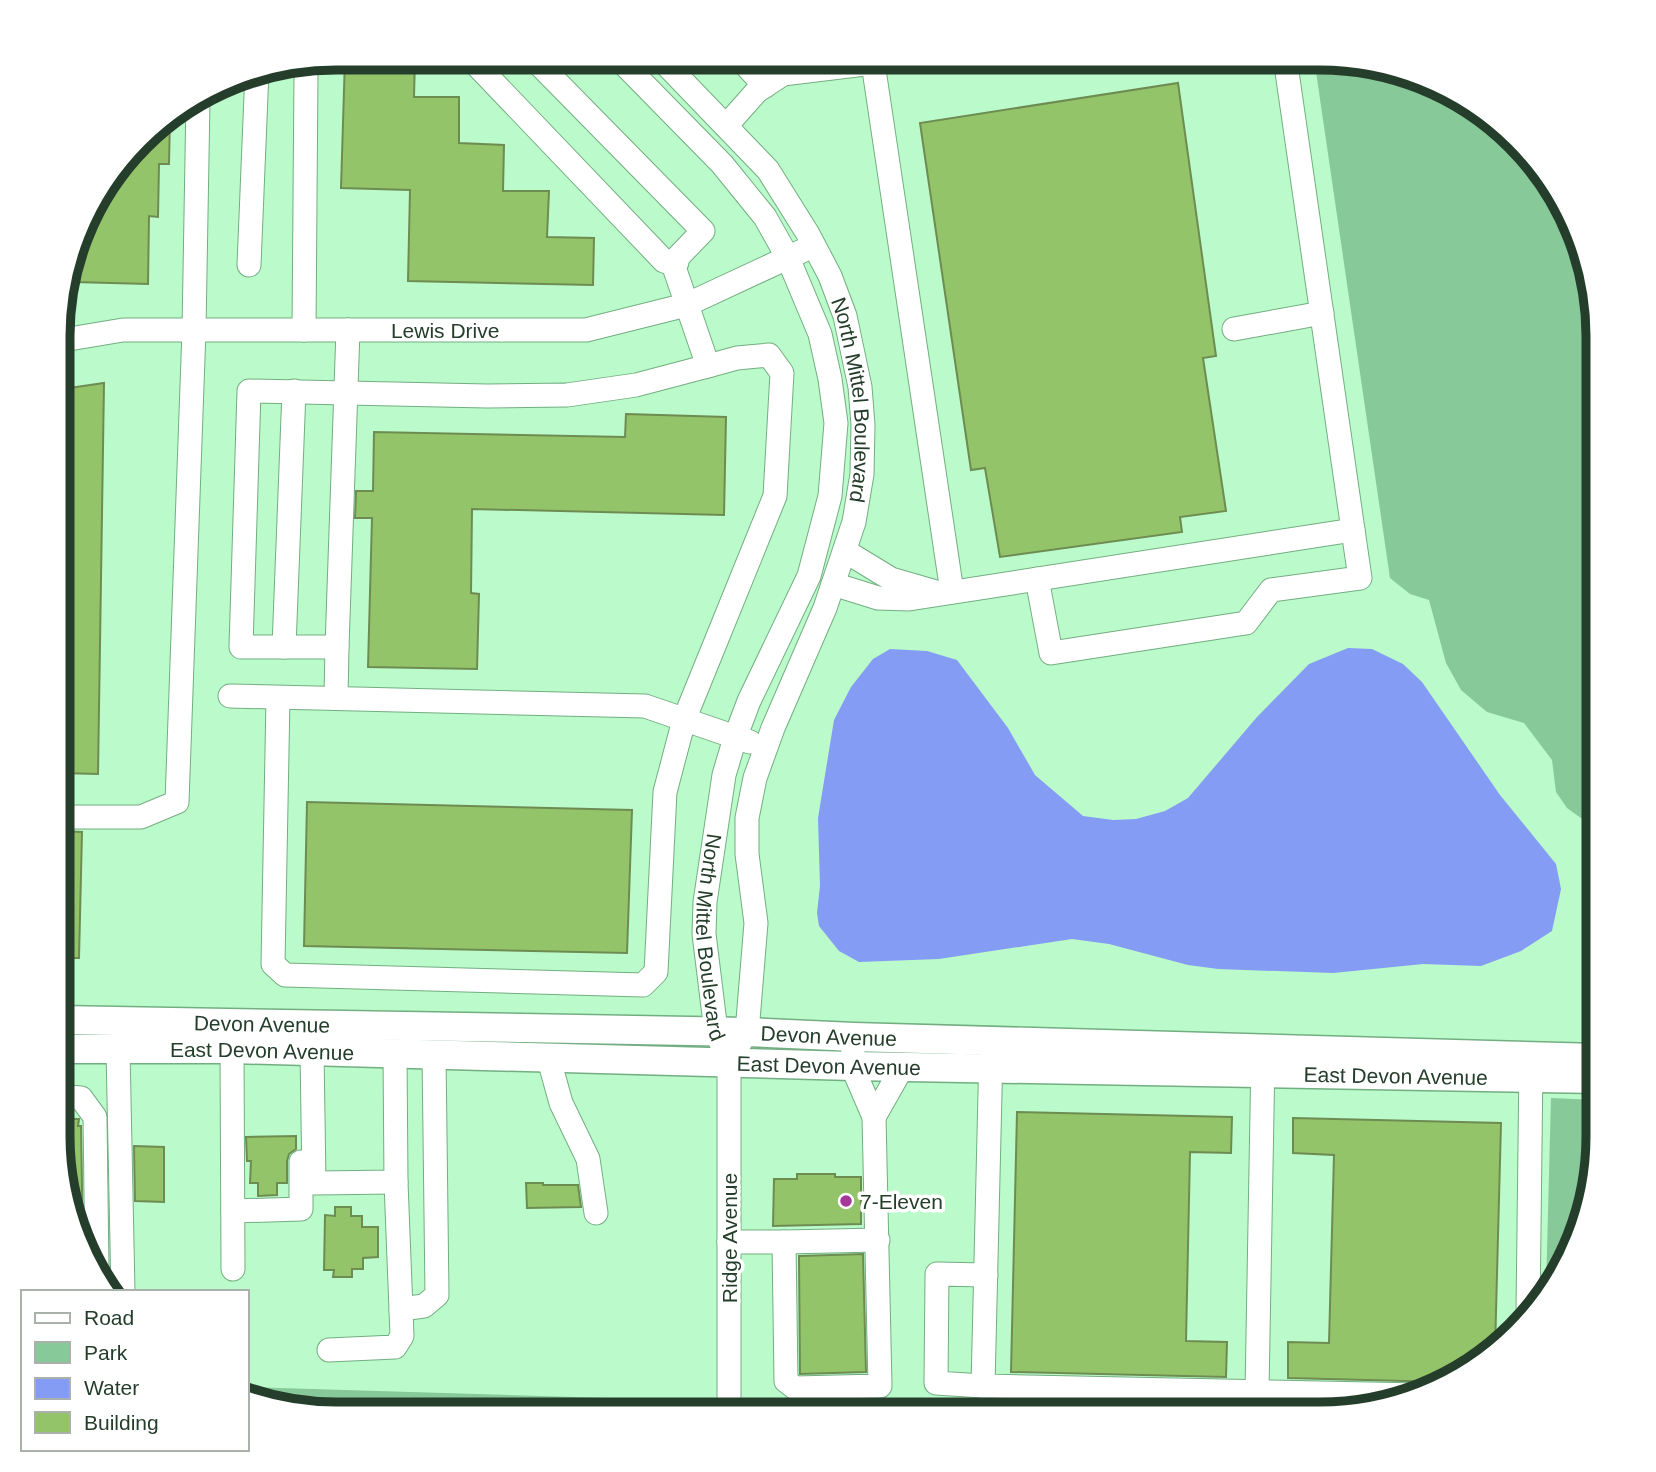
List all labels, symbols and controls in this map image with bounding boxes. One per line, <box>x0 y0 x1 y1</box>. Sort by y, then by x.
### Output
street label: North Mittel Boulevard <box>828 294 875 505</box>
street label: Lewis Drive <box>391 319 499 342</box>
street label: North Mittel Boulevard <box>692 832 730 1044</box>
street label: Devon Avenue <box>194 1011 330 1036</box>
street label: Devon Avenue <box>760 1021 897 1050</box>
street label: East Devon Avenue <box>170 1038 354 1064</box>
street label: East Devon Avenue <box>736 1051 921 1079</box>
street label: East Devon Avenue <box>1303 1062 1488 1089</box>
street label: Ridge Avenue <box>718 1173 741 1303</box>
place label: 7-Eleven <box>860 1190 943 1213</box>
marker: 7-Eleven <box>838 1193 854 1209</box>
legend <box>21 1290 248 1451</box>
text: Road <box>84 1306 134 1329</box>
text: Park <box>84 1341 128 1364</box>
text: Water <box>84 1376 139 1399</box>
text: Building <box>84 1411 159 1434</box>

